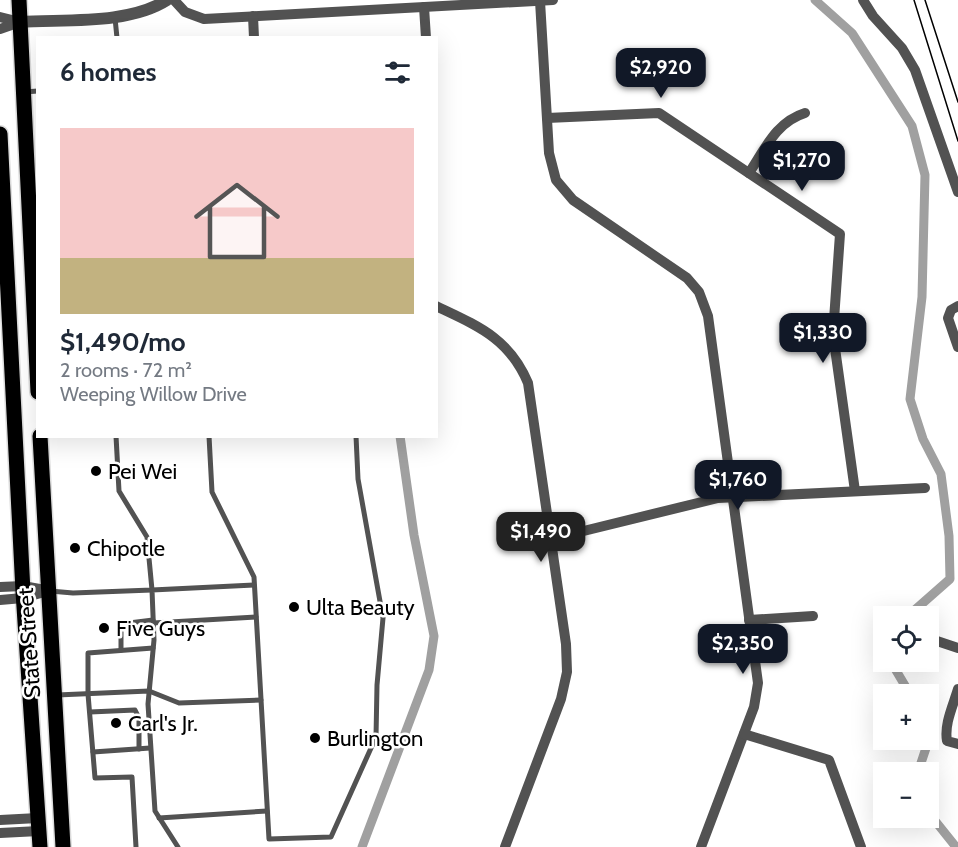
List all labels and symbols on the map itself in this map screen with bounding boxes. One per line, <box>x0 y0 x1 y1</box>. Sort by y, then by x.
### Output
pin: $2,920 <box>612 48 710 99</box>
pin: $1,270 <box>753 141 851 192</box>
pin: $1,330 <box>774 313 872 364</box>
place label: Pei Wei <box>108 458 177 485</box>
pin: $1,760 <box>689 460 787 511</box>
marker: Pei Wei <box>89 464 103 478</box>
pin: $1,490 <box>492 512 590 563</box>
place label: Chipotle <box>87 535 165 562</box>
marker: Chipotle <box>68 541 82 555</box>
street label: State Street <box>12 586 46 699</box>
place label: Ulta Beauty <box>306 594 415 621</box>
marker: Ulta Beauty <box>287 600 301 614</box>
place label: Five Guys <box>116 615 205 642</box>
marker: Five Guys <box>97 621 111 635</box>
pin: $2,350 <box>694 624 792 675</box>
place label: Carl's Jr. <box>128 710 198 737</box>
marker: Carl's Jr. <box>109 716 123 730</box>
place label: Burlington <box>327 725 423 752</box>
marker: Burlington <box>308 731 322 745</box>

